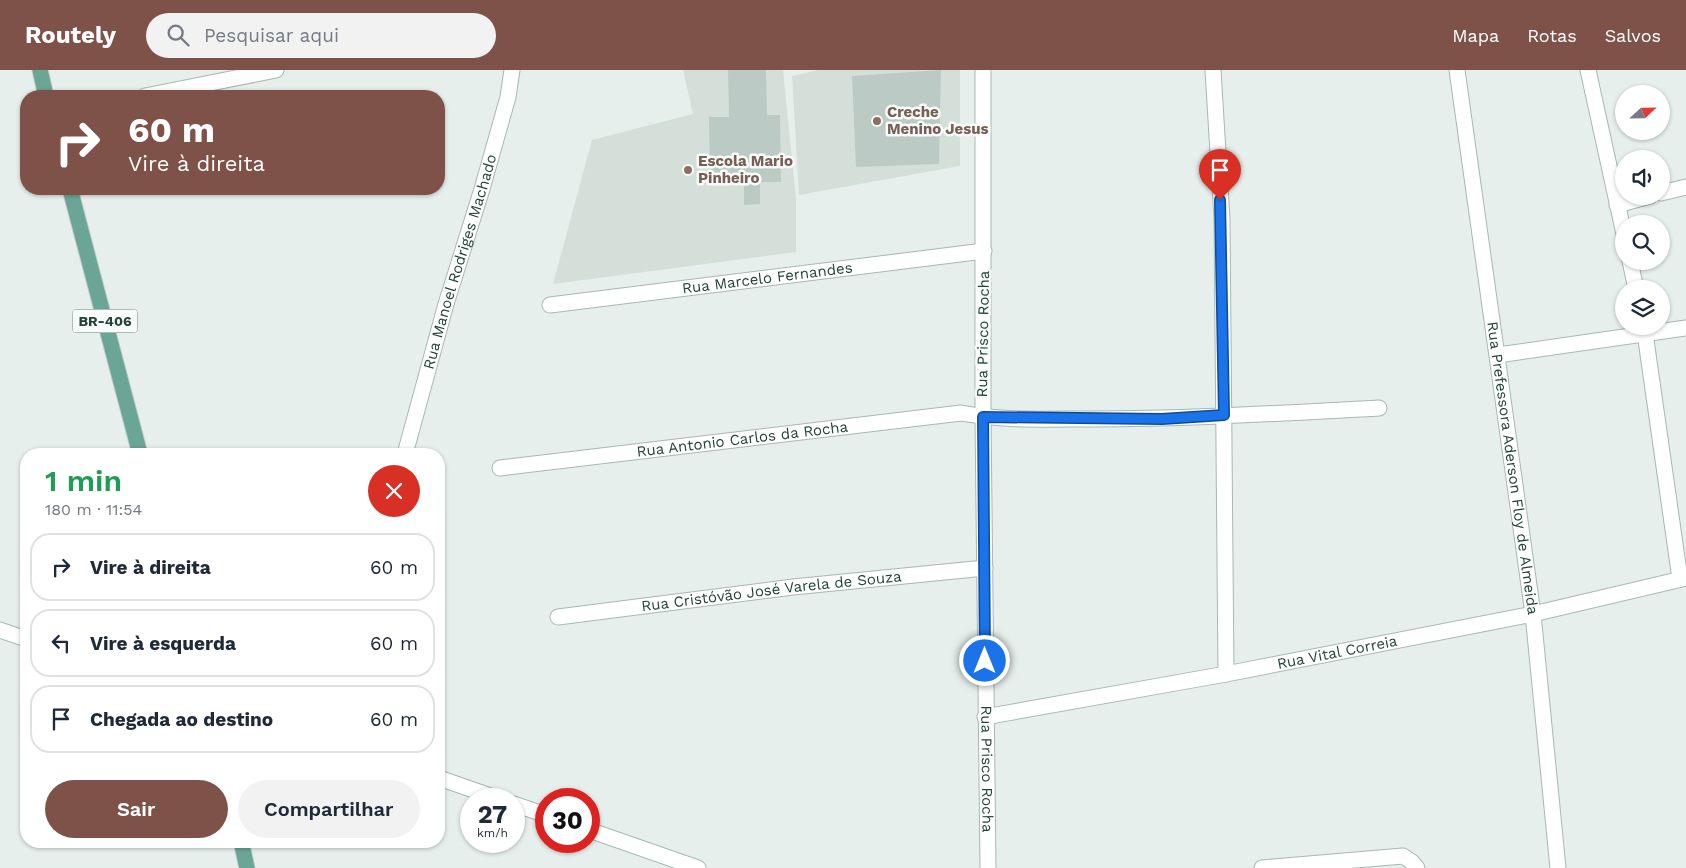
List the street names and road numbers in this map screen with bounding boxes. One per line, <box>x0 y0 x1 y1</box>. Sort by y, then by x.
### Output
street label: Rua Manoel Rodriges Machado <box>420 152 500 371</box>
street label: Rua Marcelo Fernandes <box>681 258 854 297</box>
street label: Rua Prisco Rocha <box>973 270 993 398</box>
road number: BR-406 <box>72 310 138 332</box>
street label: Rua Prefessora Aderson Floy de Almeida <box>1483 320 1542 616</box>
street label: Rua Antonio Carlos da Rocha <box>636 417 849 461</box>
street label: Rua Cristóvão José Varela de Souza <box>640 567 903 615</box>
street label: Rua Vital Correia <box>1275 632 1399 673</box>
street label: Rua Prisco Rocha <box>977 705 997 833</box>

